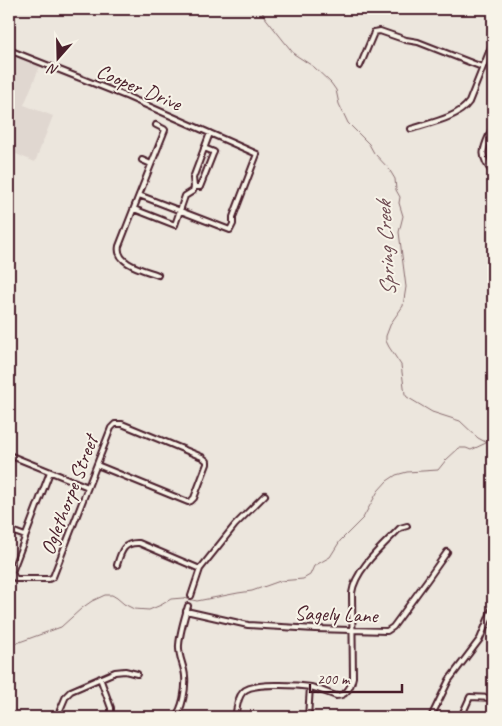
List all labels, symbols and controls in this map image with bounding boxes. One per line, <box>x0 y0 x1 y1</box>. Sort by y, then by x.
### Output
north arrow <box>32 32 82 82</box>
street label: Cooper Drive <box>93 57 186 117</box>
text: N <box>45 59 61 79</box>
water label: Spring Creek <box>369 197 402 297</box>
street label: Oglethorpe Street <box>34 429 105 558</box>
street label: Sagely Lane <box>294 600 380 629</box>
scale bar <box>310 661 402 693</box>
text: 200 m <box>317 670 351 689</box>

